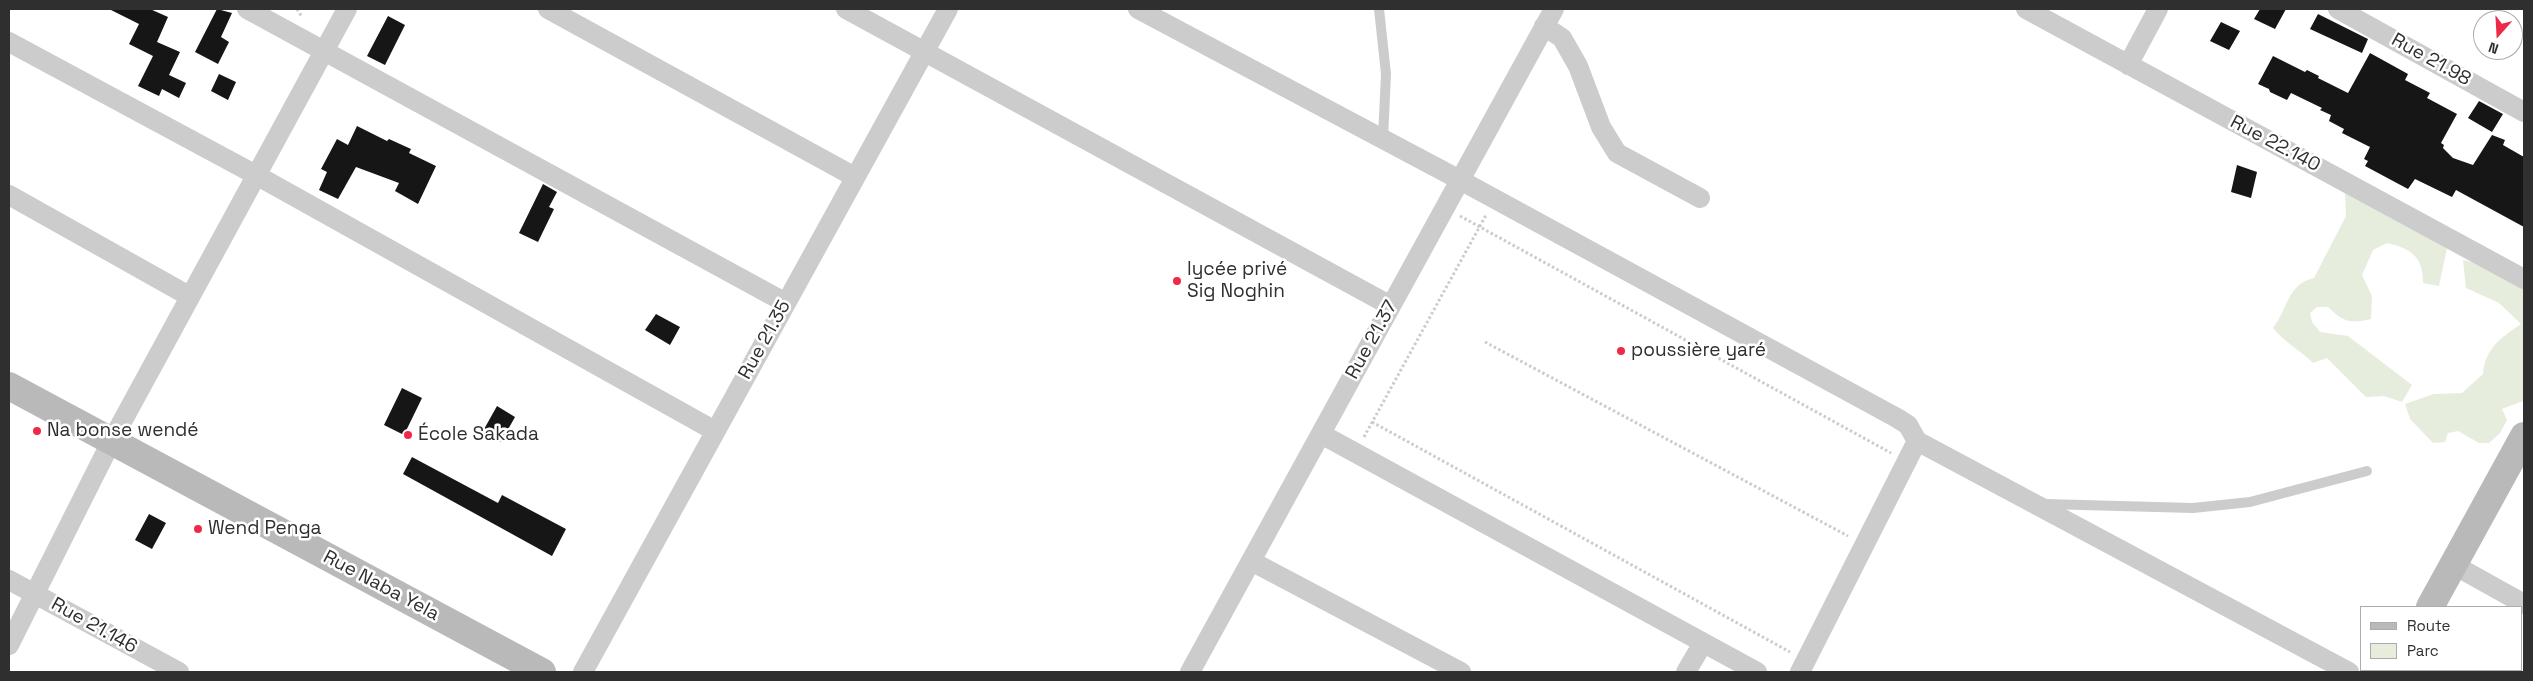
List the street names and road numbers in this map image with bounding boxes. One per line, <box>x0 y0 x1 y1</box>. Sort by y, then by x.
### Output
street label: Rue 21.98 <box>2387 29 2475 91</box>
street label: Rue 22.140 <box>2226 111 2324 177</box>
street label: Rue 21.35 <box>734 297 796 383</box>
street label: Rue 21.37 <box>1341 297 1403 383</box>
street label: Rue Naba Yela <box>319 546 443 626</box>
street label: Rue 21.146 <box>47 593 141 659</box>

